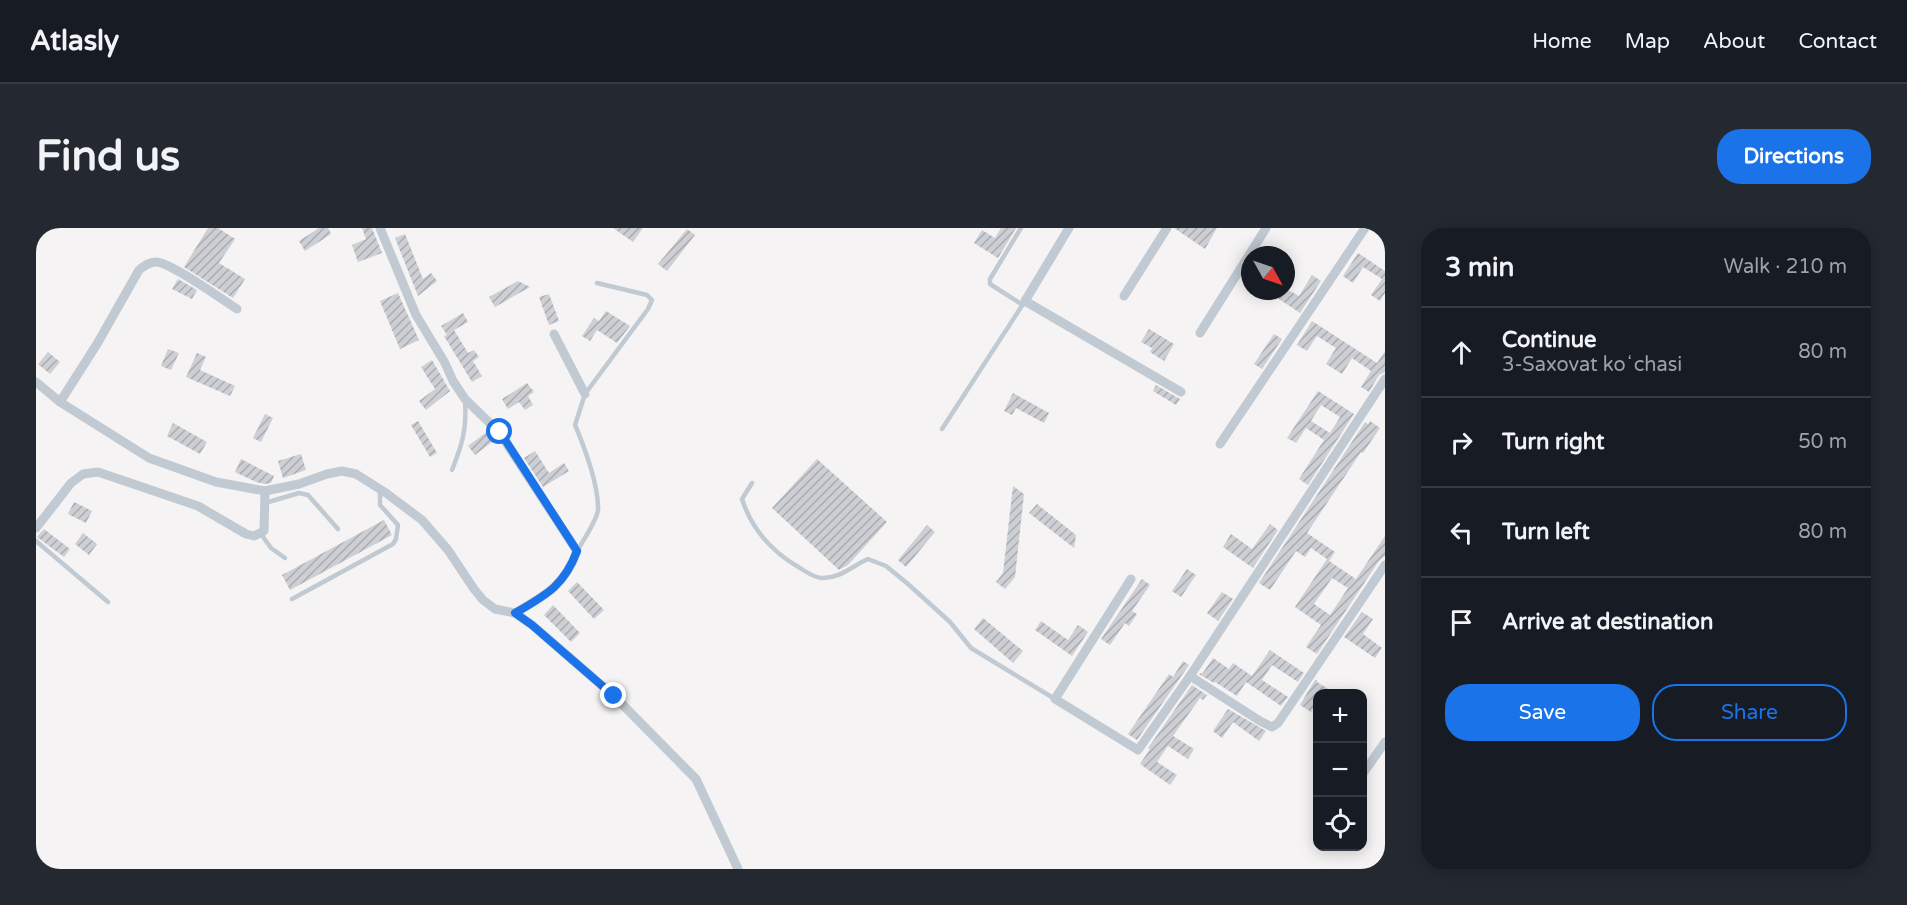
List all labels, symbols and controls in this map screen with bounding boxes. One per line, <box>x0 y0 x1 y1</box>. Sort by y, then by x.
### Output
text: Atlasly <box>30 24 119 58</box>
text: Home <box>1532 29 1592 54</box>
text: Map <box>1625 29 1670 54</box>
text: About <box>1703 29 1765 54</box>
text: Contact <box>1798 29 1877 54</box>
button: Directions <box>1717 129 1871 184</box>
text: Find us <box>36 131 180 182</box>
north arrow <box>1241 246 1295 300</box>
text: 3 min <box>1445 252 1514 283</box>
text: Walk · 210 m <box>1724 255 1847 279</box>
text: Continue <box>1502 327 1597 353</box>
icon: ahead <box>1445 336 1478 369</box>
text: 80 m <box>1798 340 1847 364</box>
text: 3-Saxovat koʻchasi <box>1502 353 1682 377</box>
route start <box>486 418 512 444</box>
icon: right <box>1445 426 1478 459</box>
text: Turn right <box>1502 429 1604 455</box>
text: 50 m <box>1798 430 1847 454</box>
icon: left <box>1445 516 1478 549</box>
text: Turn left <box>1502 519 1590 545</box>
text: 80 m <box>1798 520 1847 544</box>
icon: arrive <box>1445 606 1478 639</box>
text: Arrive at destination <box>1502 609 1713 635</box>
route end <box>600 682 626 708</box>
button: Save <box>1445 684 1640 741</box>
button: Share <box>1652 684 1847 741</box>
map controls <box>1313 689 1367 851</box>
button: + <box>1313 689 1367 743</box>
button: − <box>1313 743 1367 797</box>
button: locate <box>1313 797 1367 851</box>

